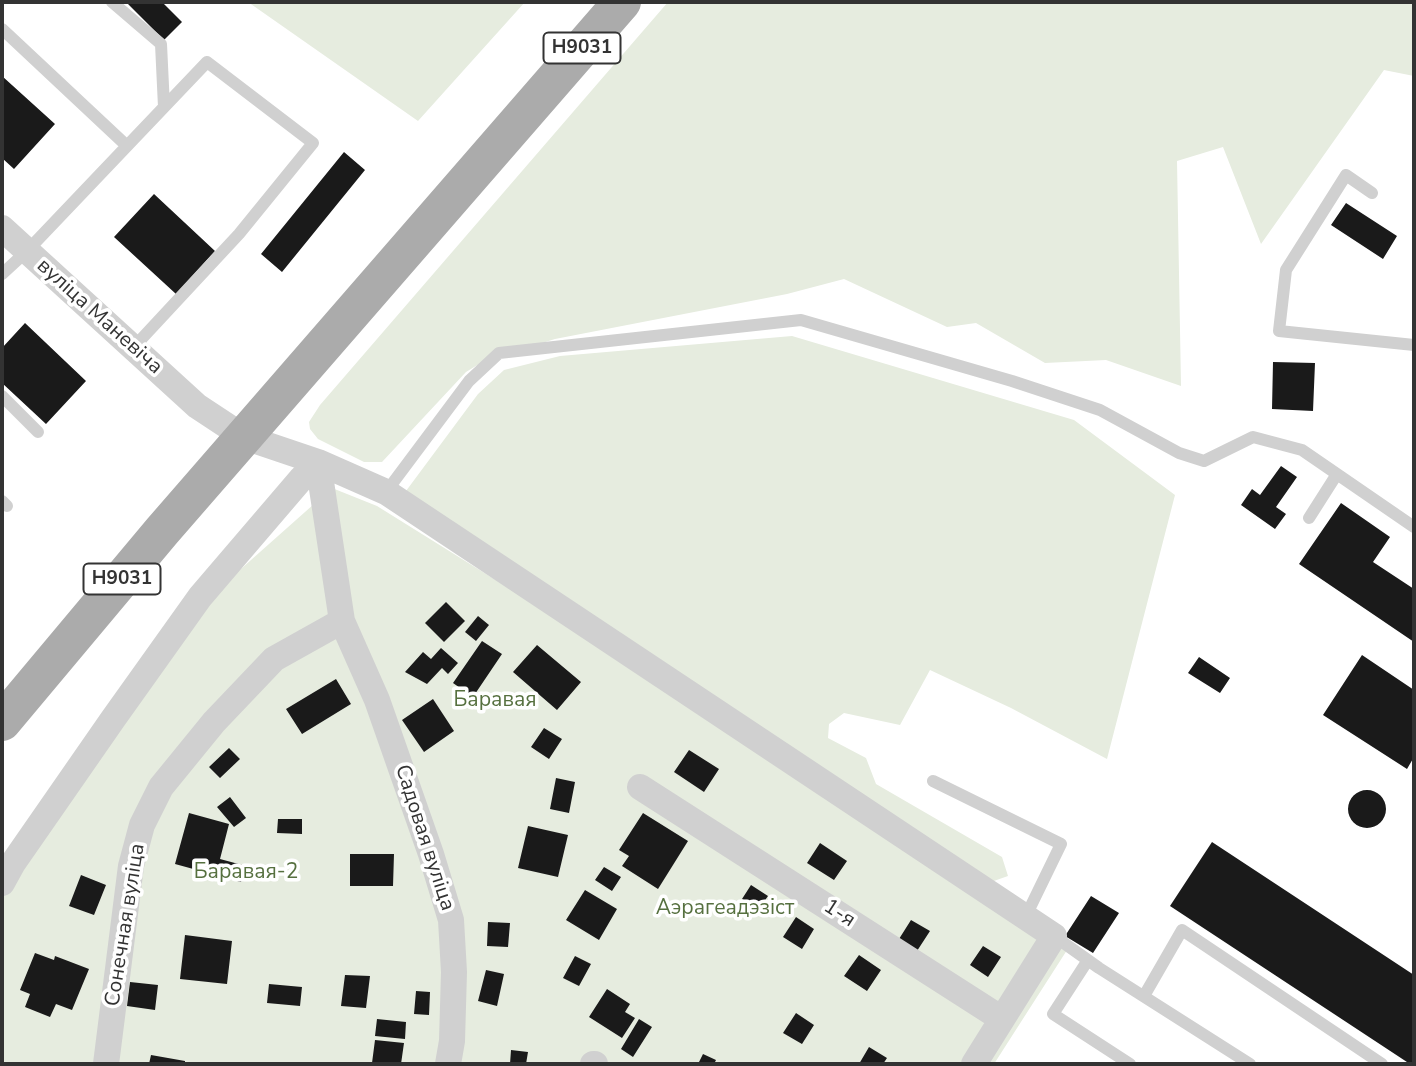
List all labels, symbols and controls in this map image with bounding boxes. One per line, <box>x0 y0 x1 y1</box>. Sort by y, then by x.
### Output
road number: Н9031 <box>544 32 620 64</box>
street label: вуліца Маневіча <box>31 254 167 380</box>
road number: Н9031 <box>83 564 160 594</box>
park label: Баравая <box>453 688 537 714</box>
street label: Садовая вуліца <box>389 762 459 914</box>
street label: Сонечная вуліца <box>101 842 151 1008</box>
park label: Баравая-2 <box>194 860 298 886</box>
street label: 1-я <box>818 894 860 934</box>
park label: Аэрагеадэзіст <box>656 896 794 922</box>

